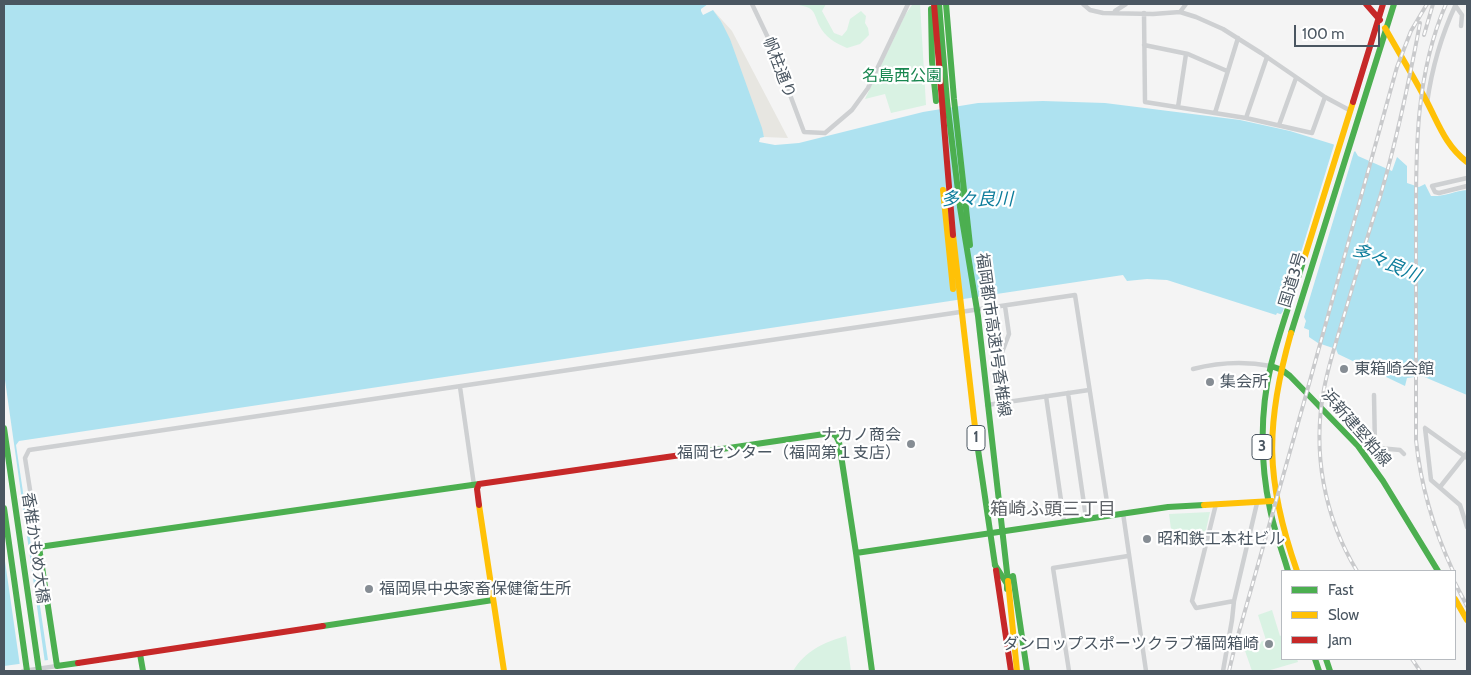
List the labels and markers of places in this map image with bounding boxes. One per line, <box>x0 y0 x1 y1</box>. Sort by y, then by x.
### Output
place label: 東箱崎会館 <box>1354 359 1434 379</box>
marker: 東箱崎会館 <box>1338 363 1350 375</box>
place label: 集会所 <box>1220 372 1268 392</box>
marker: 集会所 <box>1204 376 1216 388</box>
place label: ナカノ商会 福岡センター（福岡第１支店） <box>677 425 901 463</box>
marker: ナカノ商会 福岡センター（福岡第１支店） <box>905 438 917 450</box>
place label: 昭和鉄工本社ビル <box>1157 529 1285 549</box>
marker: 昭和鉄工本社ビル <box>1141 533 1153 545</box>
place label: 福岡県中央家畜保健衛生所 <box>379 579 571 599</box>
marker: 福岡県中央家畜保健衛生所 <box>363 583 375 595</box>
place label: ダンロップスポーツクラブ福岡箱崎 <box>1003 634 1259 654</box>
marker: ダンロップスポーツクラブ福岡箱崎 <box>1263 638 1275 650</box>

